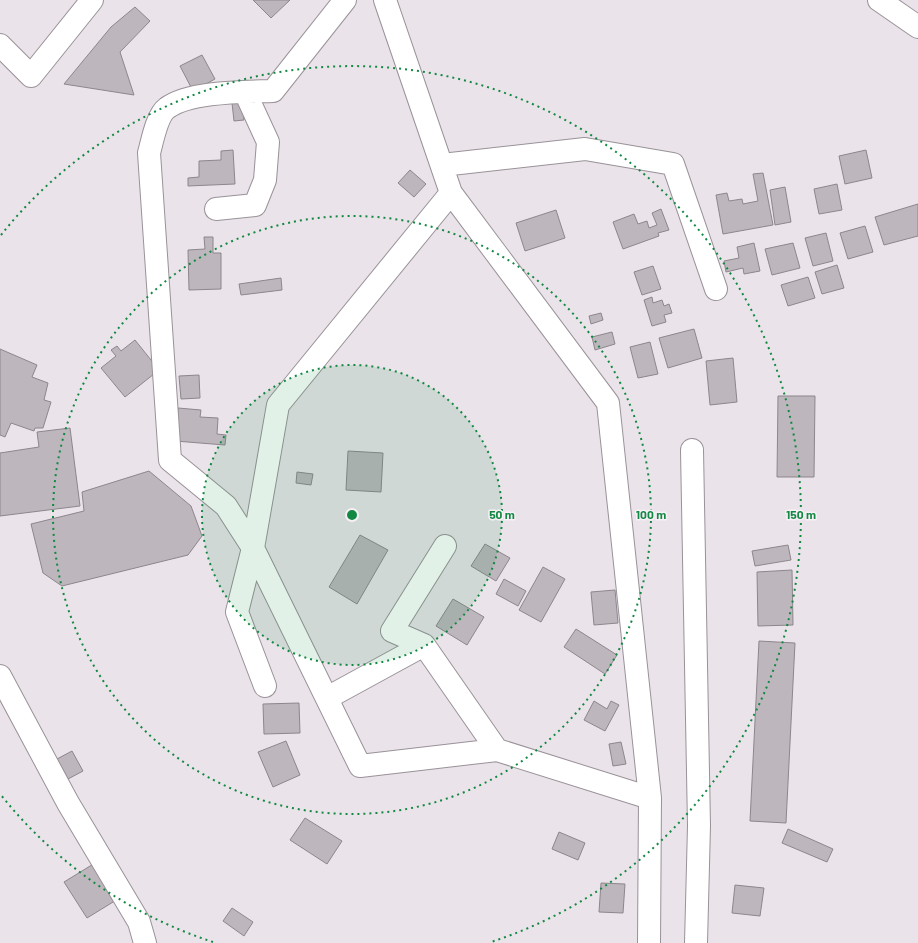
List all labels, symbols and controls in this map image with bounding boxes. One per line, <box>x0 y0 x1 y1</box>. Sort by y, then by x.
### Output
text: 50 m <box>489 507 515 521</box>
text: 100 m <box>636 507 666 521</box>
text: 150 m <box>786 507 816 521</box>
centre of rings <box>345 508 359 522</box>

